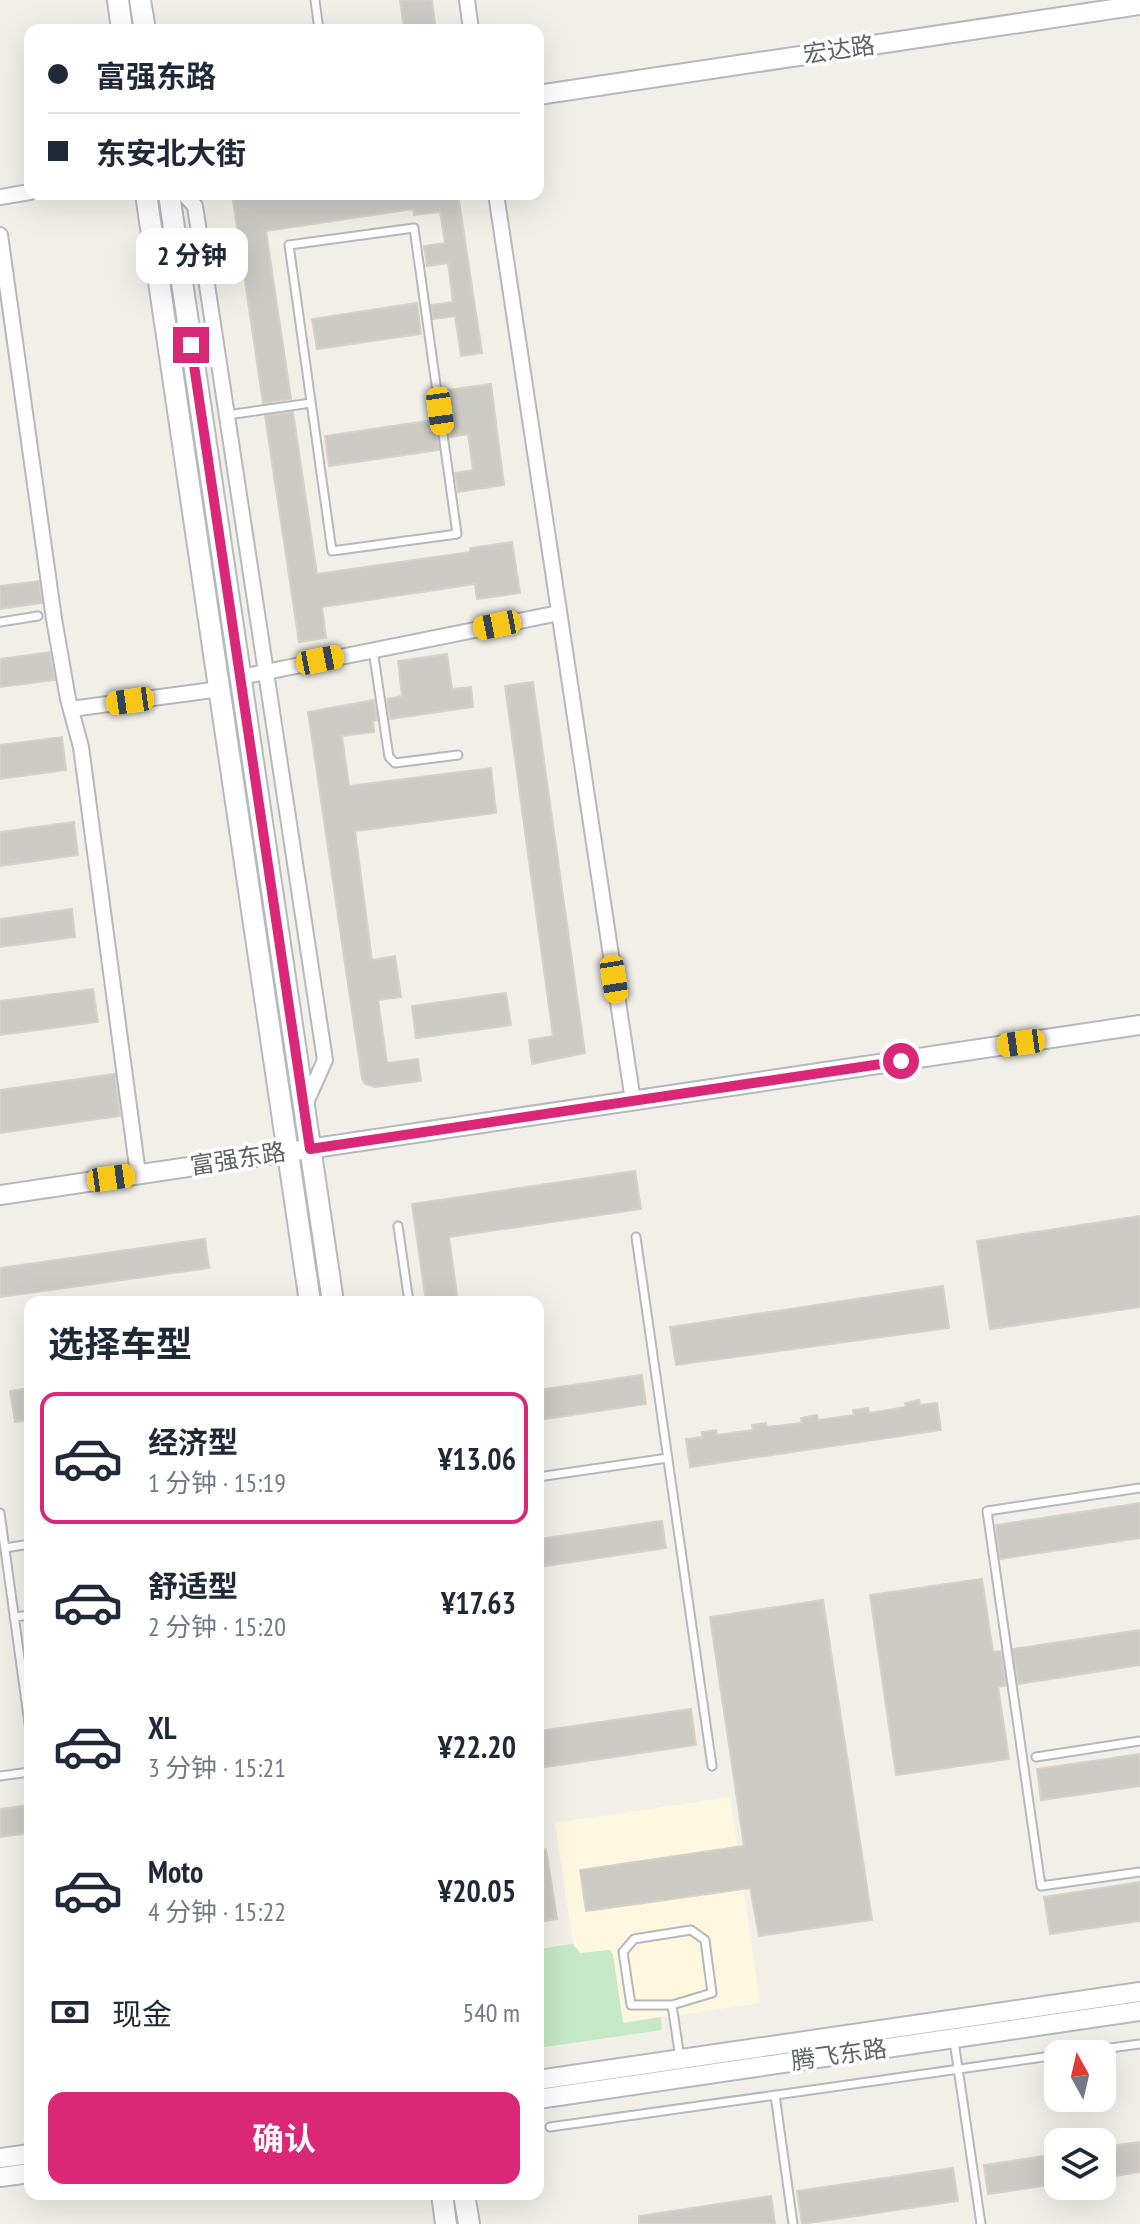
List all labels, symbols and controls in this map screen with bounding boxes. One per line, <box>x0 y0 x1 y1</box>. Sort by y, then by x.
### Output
street label: 宏达路 <box>801 29 877 70</box>
text: 富强东路 <box>96 56 216 95</box>
text: 东安北大街 <box>96 133 246 172</box>
callout: 2 分钟 <box>135 229 247 285</box>
text: 2 分钟 <box>157 239 227 272</box>
route end <box>173 327 209 363</box>
car <box>425 386 455 436</box>
car <box>471 609 523 641</box>
car <box>294 644 346 676</box>
car <box>105 686 155 716</box>
car <box>598 953 630 1005</box>
car <box>996 1028 1046 1058</box>
route start <box>883 1043 919 1079</box>
street label: 富强东路 <box>188 1136 288 1181</box>
car <box>86 1163 136 1193</box>
text: 选择车型 <box>48 1320 192 1367</box>
icon: car <box>52 1422 124 1494</box>
text: 经济型 <box>148 1422 238 1461</box>
text: ¥13.06 <box>438 1439 516 1478</box>
text: 1 分钟 · 15:19 <box>148 1466 286 1499</box>
icon: car <box>52 1566 124 1638</box>
text: 舒适型 <box>148 1566 238 1605</box>
text: ¥17.63 <box>441 1583 516 1622</box>
text: 2 分钟 · 15:20 <box>148 1610 286 1643</box>
text: XL <box>148 1708 177 1747</box>
icon: car <box>52 1710 124 1782</box>
text: ¥22.20 <box>438 1727 516 1766</box>
text: 3 分钟 · 15:21 <box>148 1751 286 1784</box>
text: Moto <box>148 1852 203 1891</box>
icon: car <box>52 1854 124 1926</box>
text: ¥20.05 <box>438 1871 516 1910</box>
text: 4 分钟 · 15:22 <box>148 1895 286 1928</box>
icon: cash <box>48 1990 92 2034</box>
text: 现金 <box>112 1994 172 2033</box>
text: 540 m <box>462 1996 520 2029</box>
street label: 腾飞东路 <box>789 2032 889 2077</box>
north arrow <box>1044 2040 1116 2112</box>
map controls <box>1044 2040 1116 2200</box>
button: 确认 <box>48 2092 520 2184</box>
button: layers <box>1044 2128 1116 2200</box>

